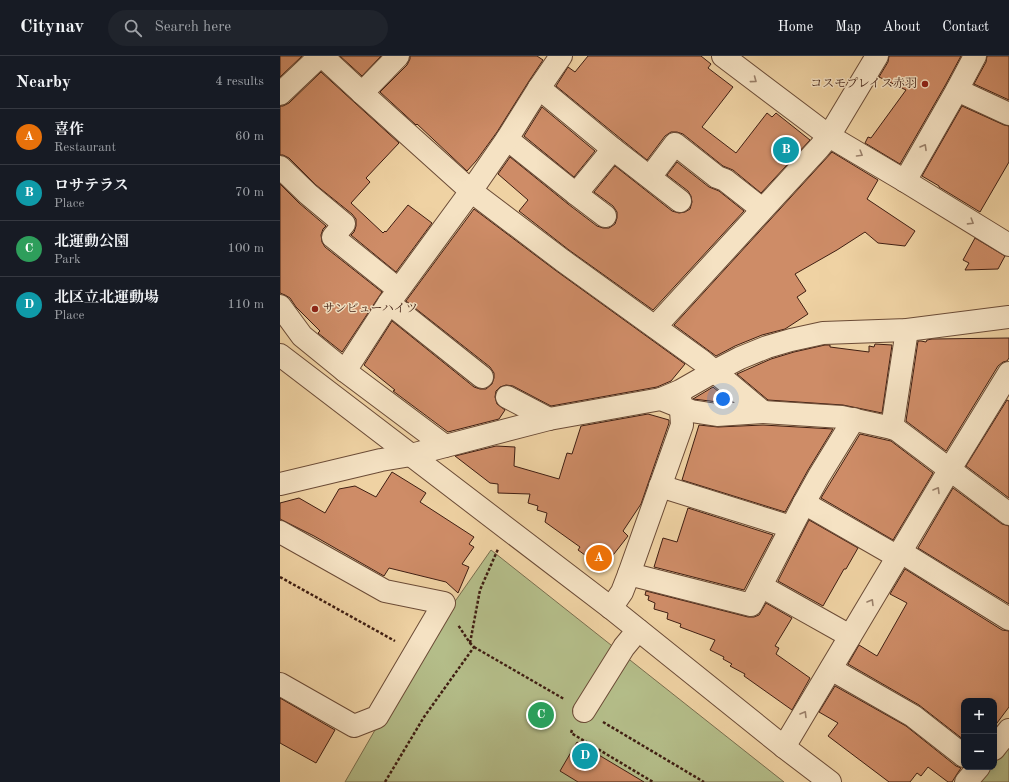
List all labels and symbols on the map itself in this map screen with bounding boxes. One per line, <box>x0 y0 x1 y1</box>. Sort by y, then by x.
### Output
one-way arrow <box>750 75 757 82</box>
place label: コスモプレイス赤羽 <box>810 77 917 90</box>
marker: コスモプレイス赤羽 <box>920 79 930 89</box>
pin: B <box>773 135 799 165</box>
one-way arrow <box>920 144 927 151</box>
one-way arrow <box>856 150 863 157</box>
one-way arrow <box>967 217 974 225</box>
place label: サンビューハイツ <box>323 302 418 315</box>
marker: サンビューハイツ <box>310 304 320 314</box>
your location <box>713 389 733 409</box>
one-way arrow <box>933 487 940 494</box>
pin: A <box>586 543 612 573</box>
one-way arrow <box>866 599 873 606</box>
pin: C <box>528 700 554 730</box>
one-way arrow <box>800 711 807 718</box>
pin: D <box>572 741 598 771</box>

